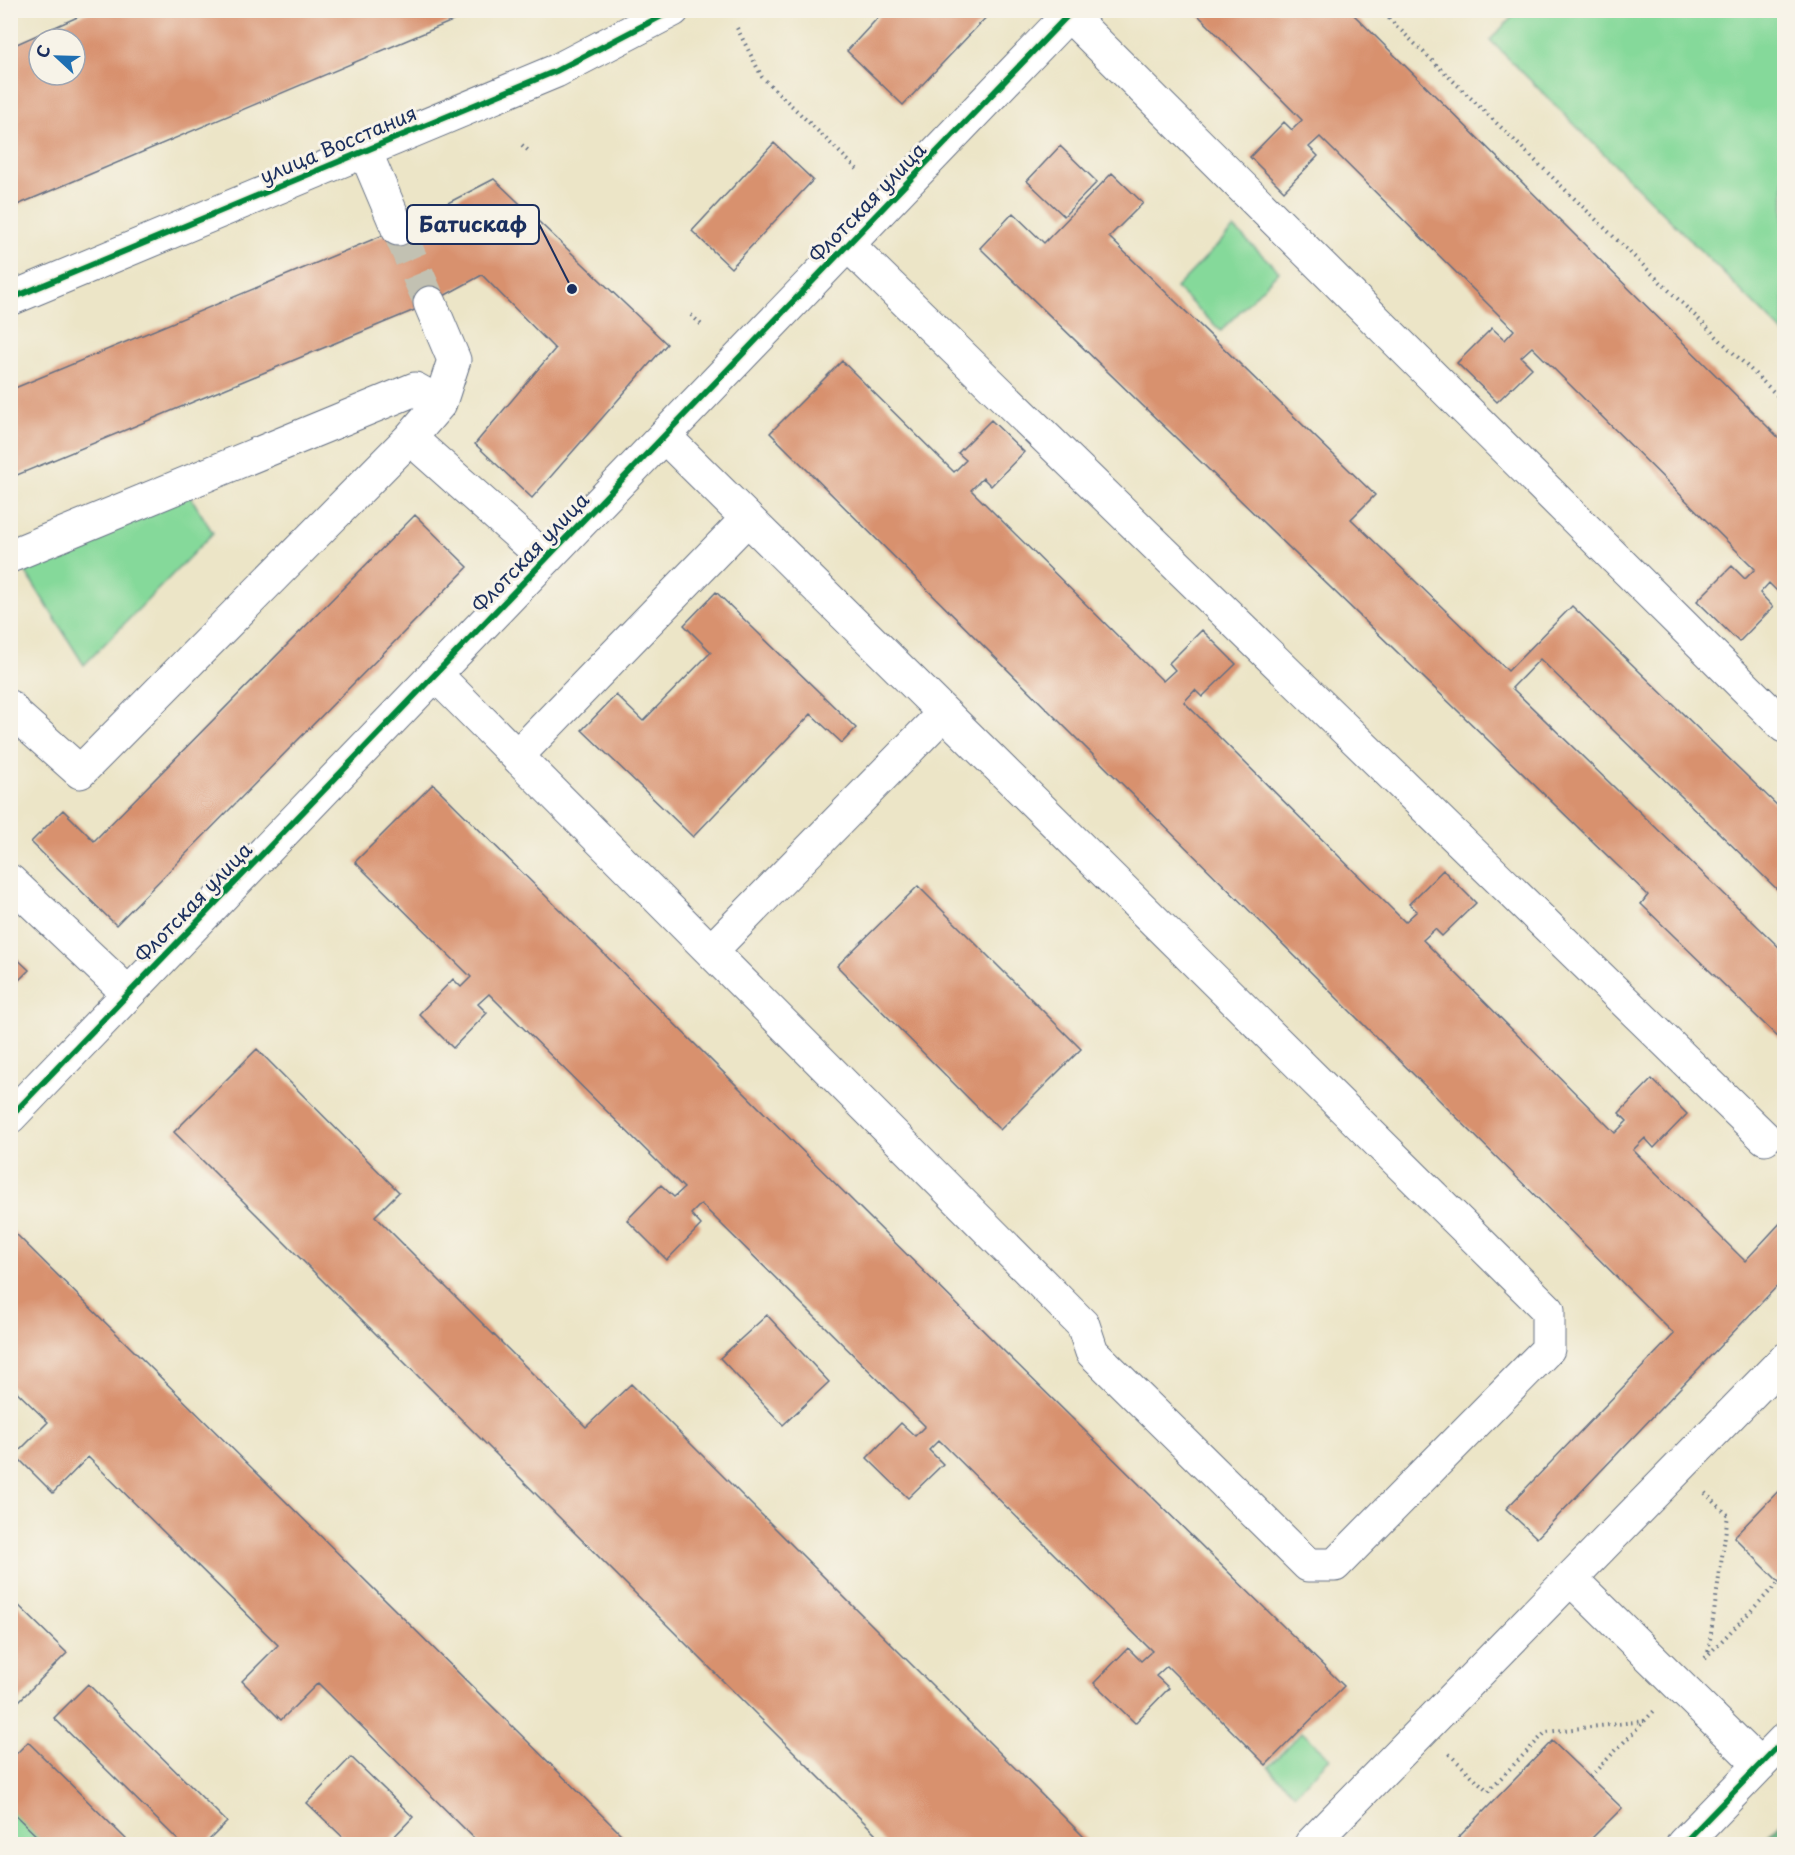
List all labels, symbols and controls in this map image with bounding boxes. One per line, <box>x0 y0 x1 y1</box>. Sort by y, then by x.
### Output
north arrow <box>27 27 87 87</box>
text: С <box>29 41 56 61</box>
street label: улица Восстания <box>255 97 421 191</box>
street label: Флотская улица <box>802 135 933 269</box>
callout: Батискаф <box>407 205 539 244</box>
text: Батискаф <box>419 207 527 239</box>
street label: Флотская улица <box>465 485 596 619</box>
street label: Флотская улица <box>128 835 259 969</box>

